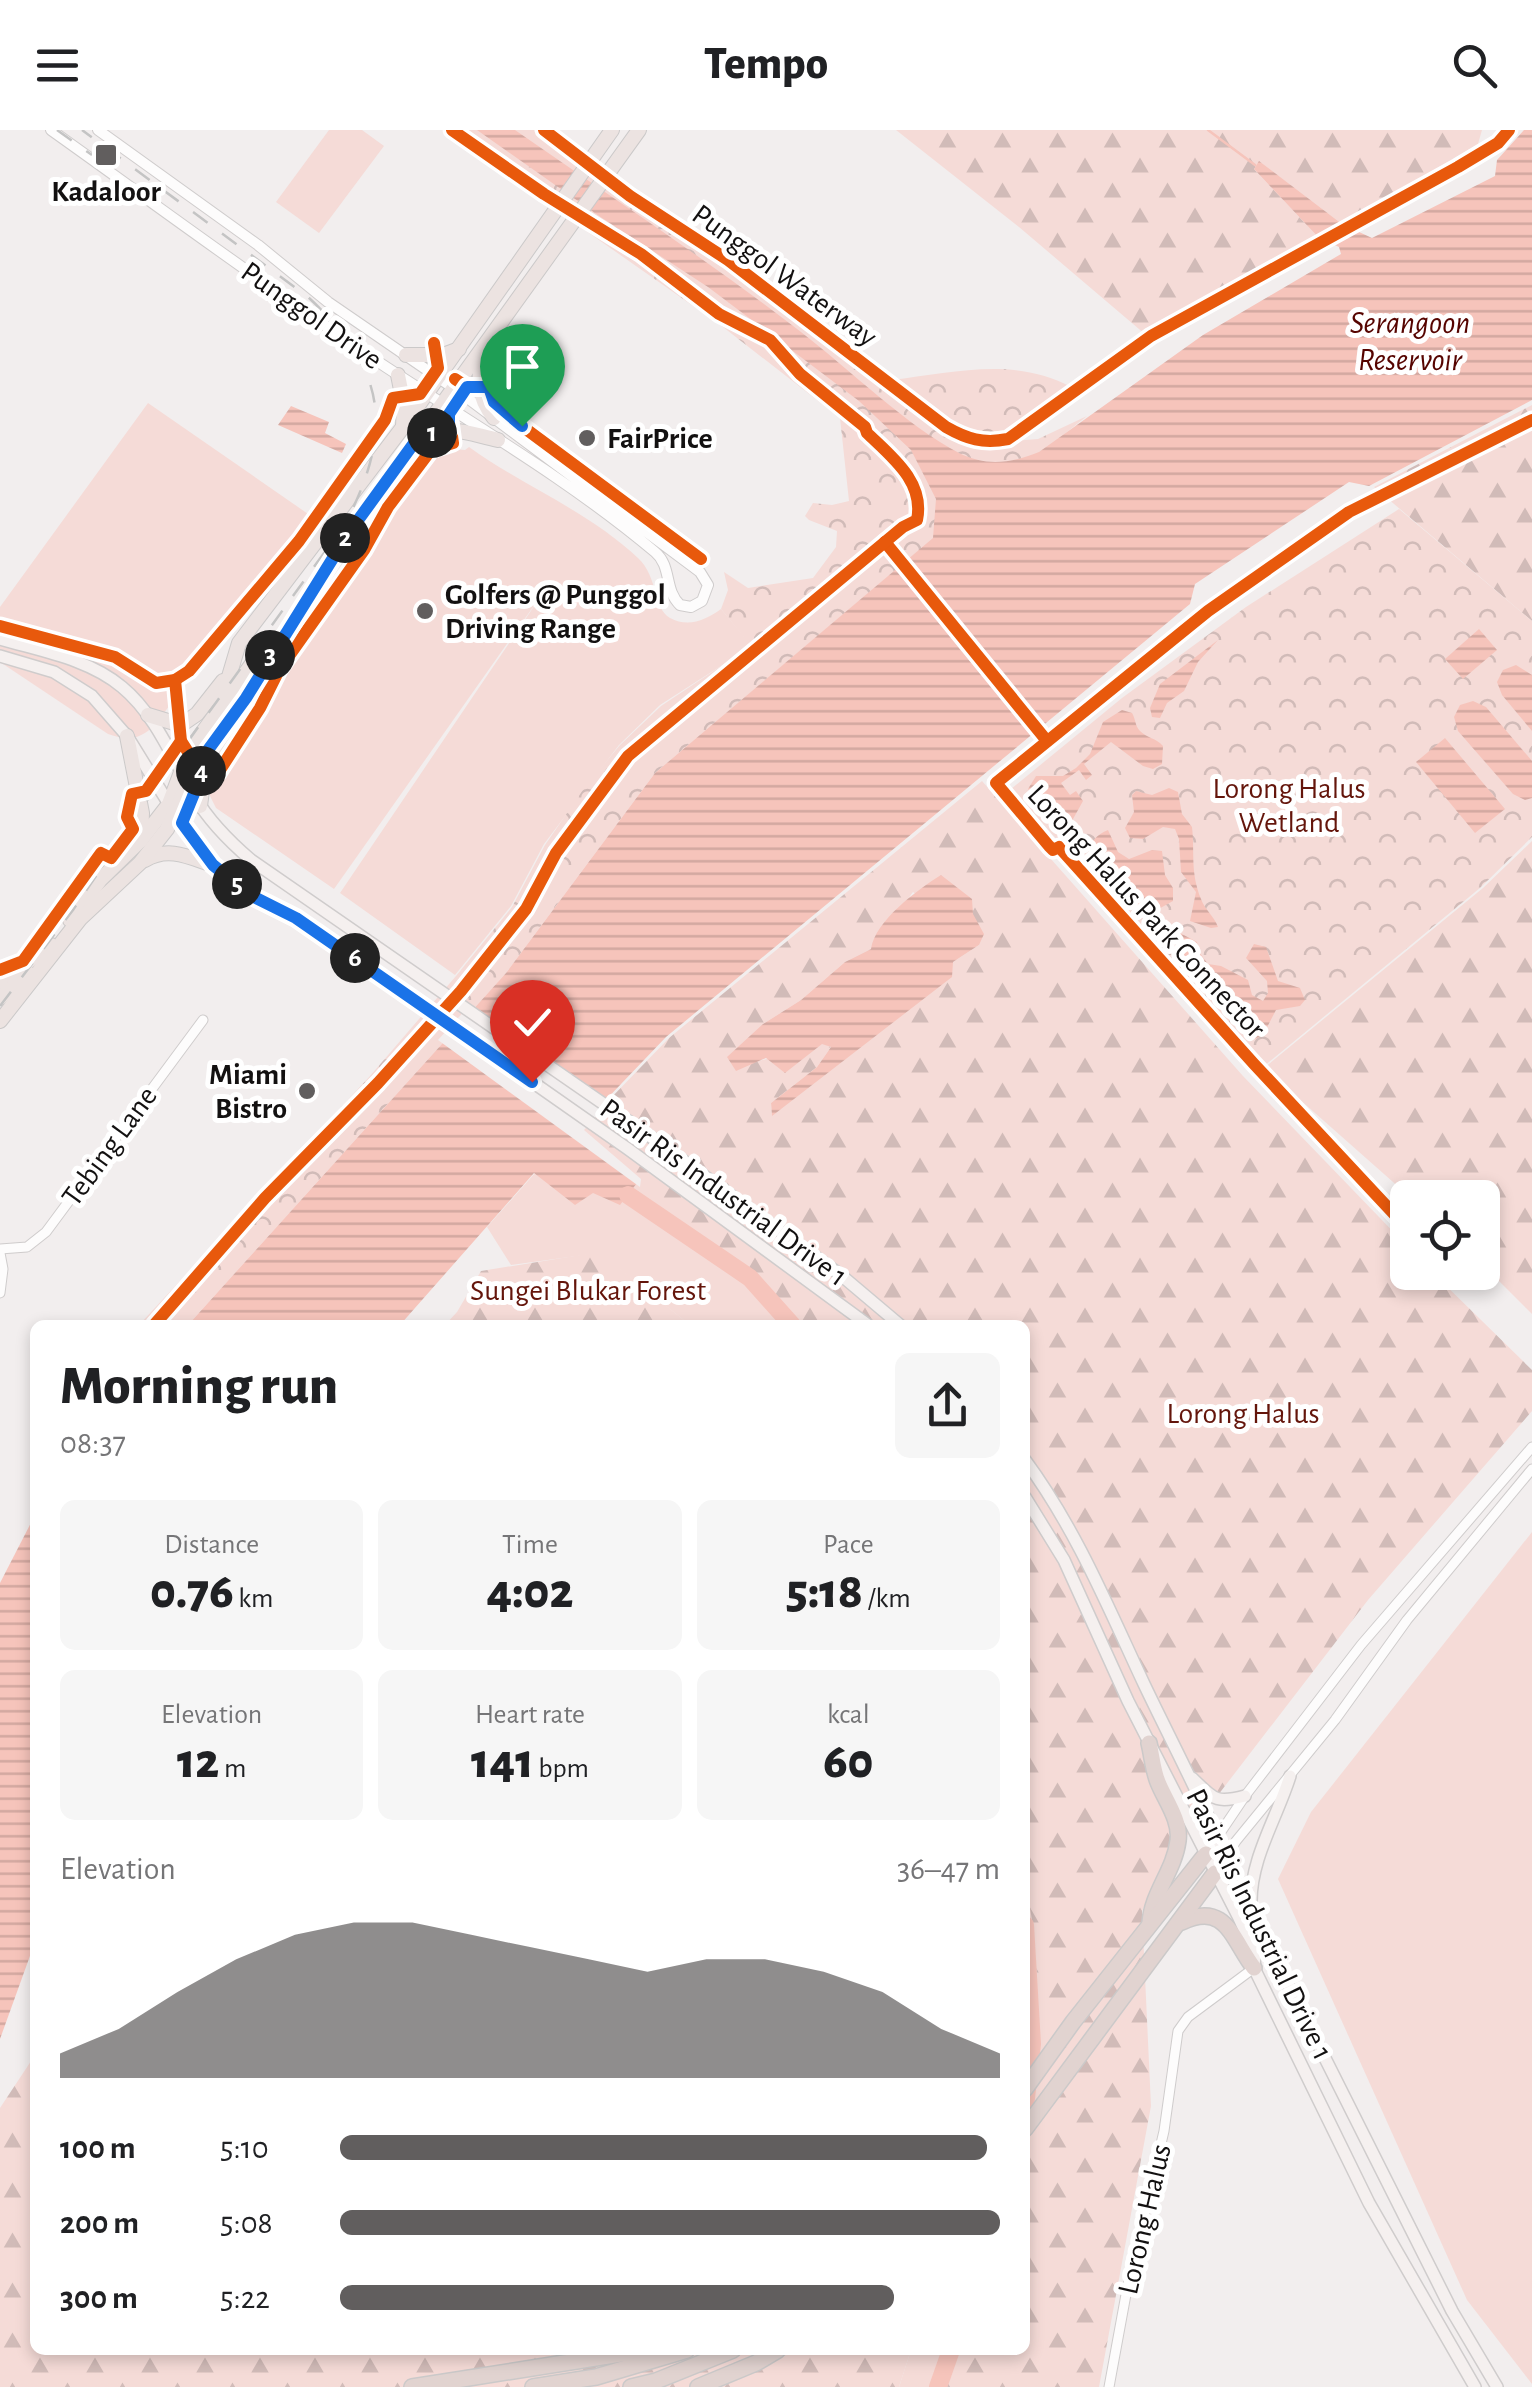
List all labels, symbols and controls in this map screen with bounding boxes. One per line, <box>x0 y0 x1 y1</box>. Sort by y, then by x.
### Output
icon: menu <box>30 38 85 93</box>
icon: search <box>1447 38 1502 93</box>
text: Tempo <box>704 42 828 87</box>
marker: Kadaloor <box>93 142 119 168</box>
place label: Kadaloor <box>51 177 161 207</box>
street label: Punggol Waterway <box>687 199 882 353</box>
street label: Punggol Drive <box>235 256 387 375</box>
water label: Serangoon Reservoir <box>1350 307 1470 376</box>
pin <box>480 324 565 427</box>
icon: arrive <box>495 339 550 394</box>
pin: 1 <box>407 408 457 458</box>
text: 1 <box>427 419 437 447</box>
place label: FairPrice <box>607 424 713 454</box>
marker: FairPrice <box>576 427 598 449</box>
pin: 2 <box>320 513 370 563</box>
text: 2 <box>338 524 352 552</box>
place label: Golfers @ Punggol Driving Range <box>445 580 666 644</box>
marker: Golfers @ Punggol Driving Range <box>414 600 436 622</box>
pin: 3 <box>245 630 295 680</box>
text: 3 <box>264 641 276 669</box>
pin: 4 <box>176 746 226 796</box>
text: 4 <box>194 757 208 785</box>
park label: Lorong Halus Wetland <box>1212 774 1366 838</box>
street label: Lorong Halus Park Connector <box>1022 779 1271 1044</box>
pin: 5 <box>212 859 262 909</box>
text: 5 <box>231 870 243 898</box>
pin: 6 <box>330 933 380 983</box>
text: 6 <box>348 944 362 972</box>
pin <box>490 980 575 1083</box>
icon: check <box>505 995 560 1050</box>
place label: Miami Bistro <box>209 1060 287 1124</box>
marker: Miami Bistro <box>296 1080 318 1102</box>
street label: Tebing Lane <box>57 1081 163 1212</box>
street label: Pasir Ris Industrial Drive 1 <box>594 1093 852 1292</box>
map controls <box>1390 1180 1500 1290</box>
button: locate <box>1390 1180 1500 1290</box>
park label: Sungei Blukar Forest <box>470 1276 706 1306</box>
button: share <box>895 1353 1000 1458</box>
text: Morning run <box>60 1359 338 1414</box>
park label: Lorong Halus <box>1166 1399 1320 1429</box>
text: 08:37 <box>60 1427 126 1459</box>
text: Distance <box>164 1531 259 1559</box>
text: Time <box>502 1531 558 1559</box>
text: Pace <box>823 1531 874 1559</box>
text: 0.76 <box>150 1567 234 1617</box>
text: 4:02 <box>487 1567 573 1617</box>
text: 5:18 <box>786 1567 863 1617</box>
text: km <box>234 1585 273 1613</box>
text: /km <box>863 1585 911 1613</box>
text: Elevation <box>161 1701 262 1729</box>
text: Heart rate <box>475 1701 585 1729</box>
text: kcal <box>827 1701 870 1729</box>
text: 12 <box>177 1737 219 1787</box>
text: 141 <box>471 1737 534 1787</box>
text: 60 <box>823 1737 874 1787</box>
text: m <box>219 1755 246 1783</box>
text: bpm <box>534 1755 589 1783</box>
street label: Pasir Ris Industrial Drive 1 <box>1180 1784 1338 2065</box>
text: Elevation <box>60 1853 176 1885</box>
text: 36–47 m <box>897 1853 1000 1885</box>
text: 100 m <box>60 2132 136 2164</box>
text: 5:10 <box>220 2132 269 2164</box>
street label: Lorong Halus <box>1113 2141 1177 2297</box>
text: 200 m <box>60 2207 139 2239</box>
text: 5:08 <box>220 2207 273 2239</box>
text: 300 m <box>60 2282 138 2314</box>
text: 5:22 <box>220 2282 270 2314</box>

